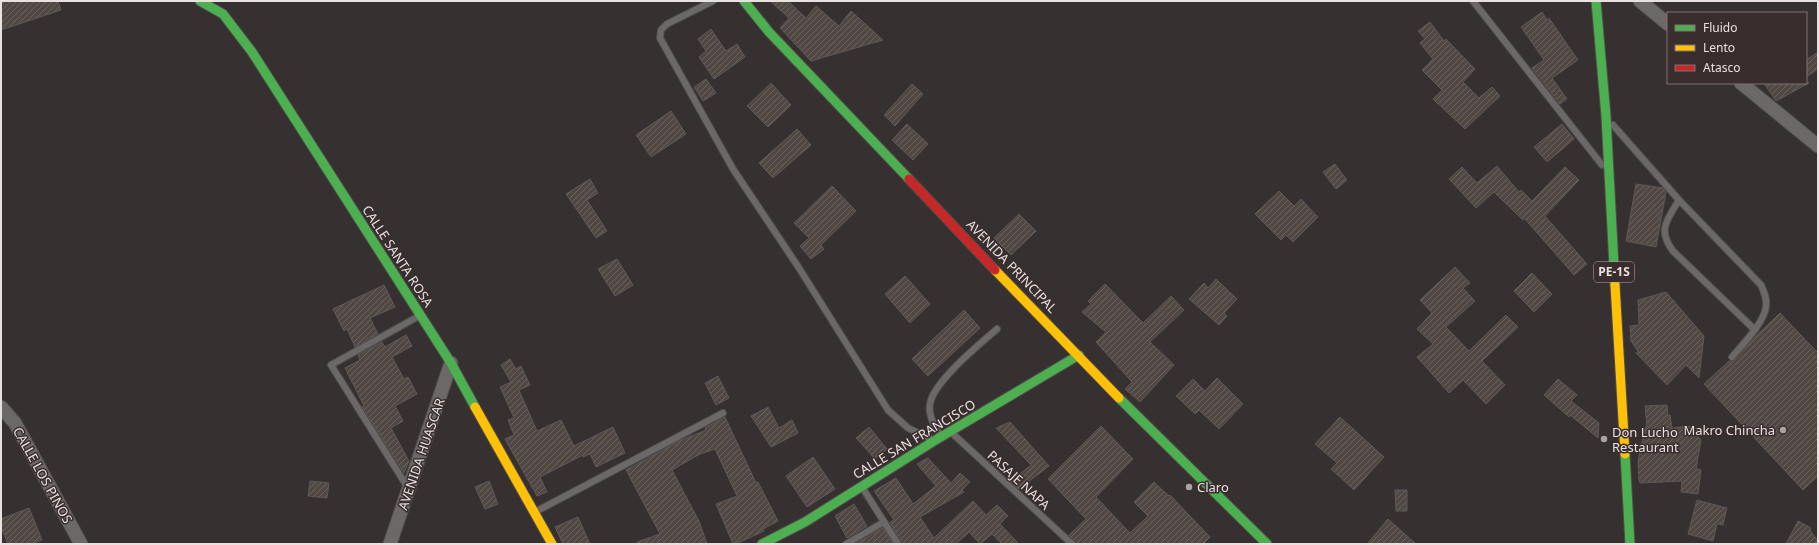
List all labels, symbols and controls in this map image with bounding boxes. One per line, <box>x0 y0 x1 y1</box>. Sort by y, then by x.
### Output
legend <box>1667 12 1807 84</box>
text: Fluido <box>1703 19 1737 36</box>
text: Lento <box>1703 39 1735 56</box>
text: Atasco <box>1703 59 1741 76</box>
street label: CALLE SANTA ROSA <box>358 202 438 311</box>
street label: AVENIDA PRINCIPAL <box>963 215 1061 317</box>
road number: PE-1S <box>1594 262 1634 282</box>
street label: CALLE SAN FRANCISCO <box>849 395 979 483</box>
street label: AVENIDA HUASCAR <box>393 396 449 512</box>
place label: Makro Chincha <box>1683 421 1775 439</box>
place label: Don Lucho Restaurant <box>1612 423 1679 456</box>
street label: CALLE LOS PINOS <box>9 424 77 526</box>
marker: Makro Chincha <box>1778 425 1788 435</box>
marker: Don Lucho Restaurant <box>1599 434 1609 444</box>
street label: PASAJE NAPA <box>984 446 1055 514</box>
place label: Claro <box>1197 478 1229 496</box>
marker: Claro <box>1184 482 1194 492</box>

